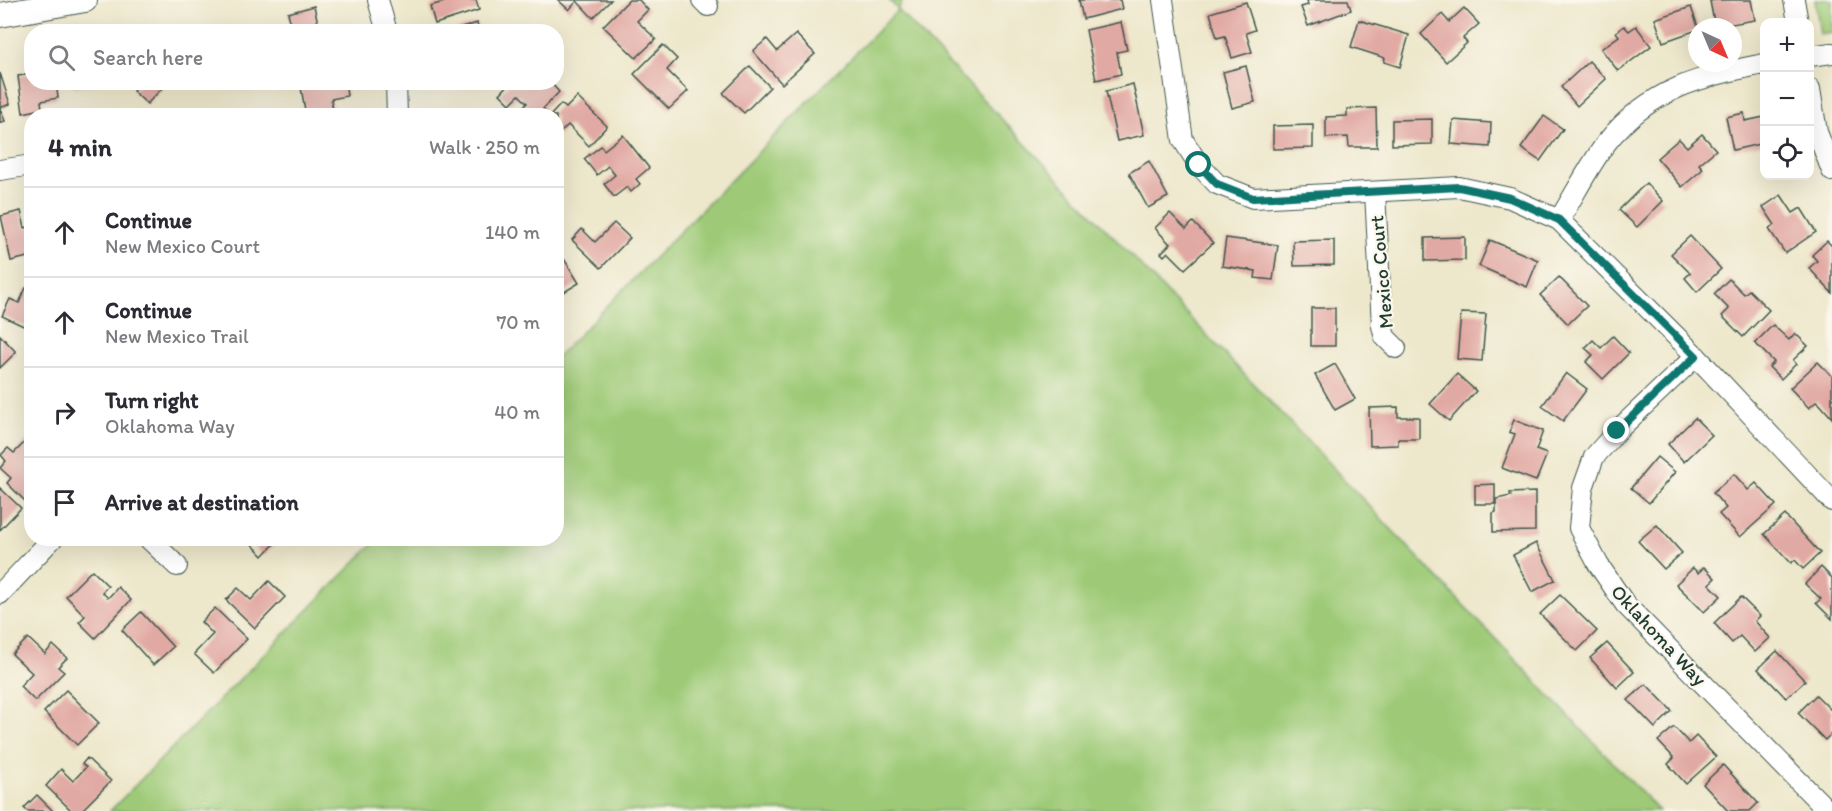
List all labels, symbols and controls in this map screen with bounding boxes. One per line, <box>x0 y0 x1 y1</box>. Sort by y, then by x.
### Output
north arrow <box>1688 18 1742 72</box>
map controls <box>1760 18 1814 180</box>
button: + <box>1760 18 1814 72</box>
search box <box>24 24 564 90</box>
icon: search <box>45 41 78 74</box>
text: Search here <box>93 44 203 71</box>
button: − <box>1760 72 1814 126</box>
button: locate <box>1760 126 1814 180</box>
text: 4 min <box>48 131 112 163</box>
text: Walk · 250 m <box>429 135 540 159</box>
route start <box>1185 151 1211 177</box>
text: Continue <box>105 207 192 234</box>
street label: Mexico Court <box>1364 214 1398 330</box>
icon: ahead <box>48 216 81 249</box>
text: 140 m <box>485 220 540 244</box>
text: New Mexico Court <box>105 234 260 258</box>
text: Continue <box>105 297 192 324</box>
icon: ahead <box>48 306 81 339</box>
text: 70 m <box>496 310 540 334</box>
text: New Mexico Trail <box>105 324 249 348</box>
text: Turn right <box>105 387 199 414</box>
icon: right <box>48 396 81 429</box>
text: 40 m <box>494 400 540 424</box>
text: Oklahoma Way <box>105 414 235 438</box>
route end <box>1603 417 1629 443</box>
icon: arrive <box>48 486 81 519</box>
text: Arrive at destination <box>105 489 299 516</box>
street label: Oklahoma Way <box>1606 579 1712 691</box>

